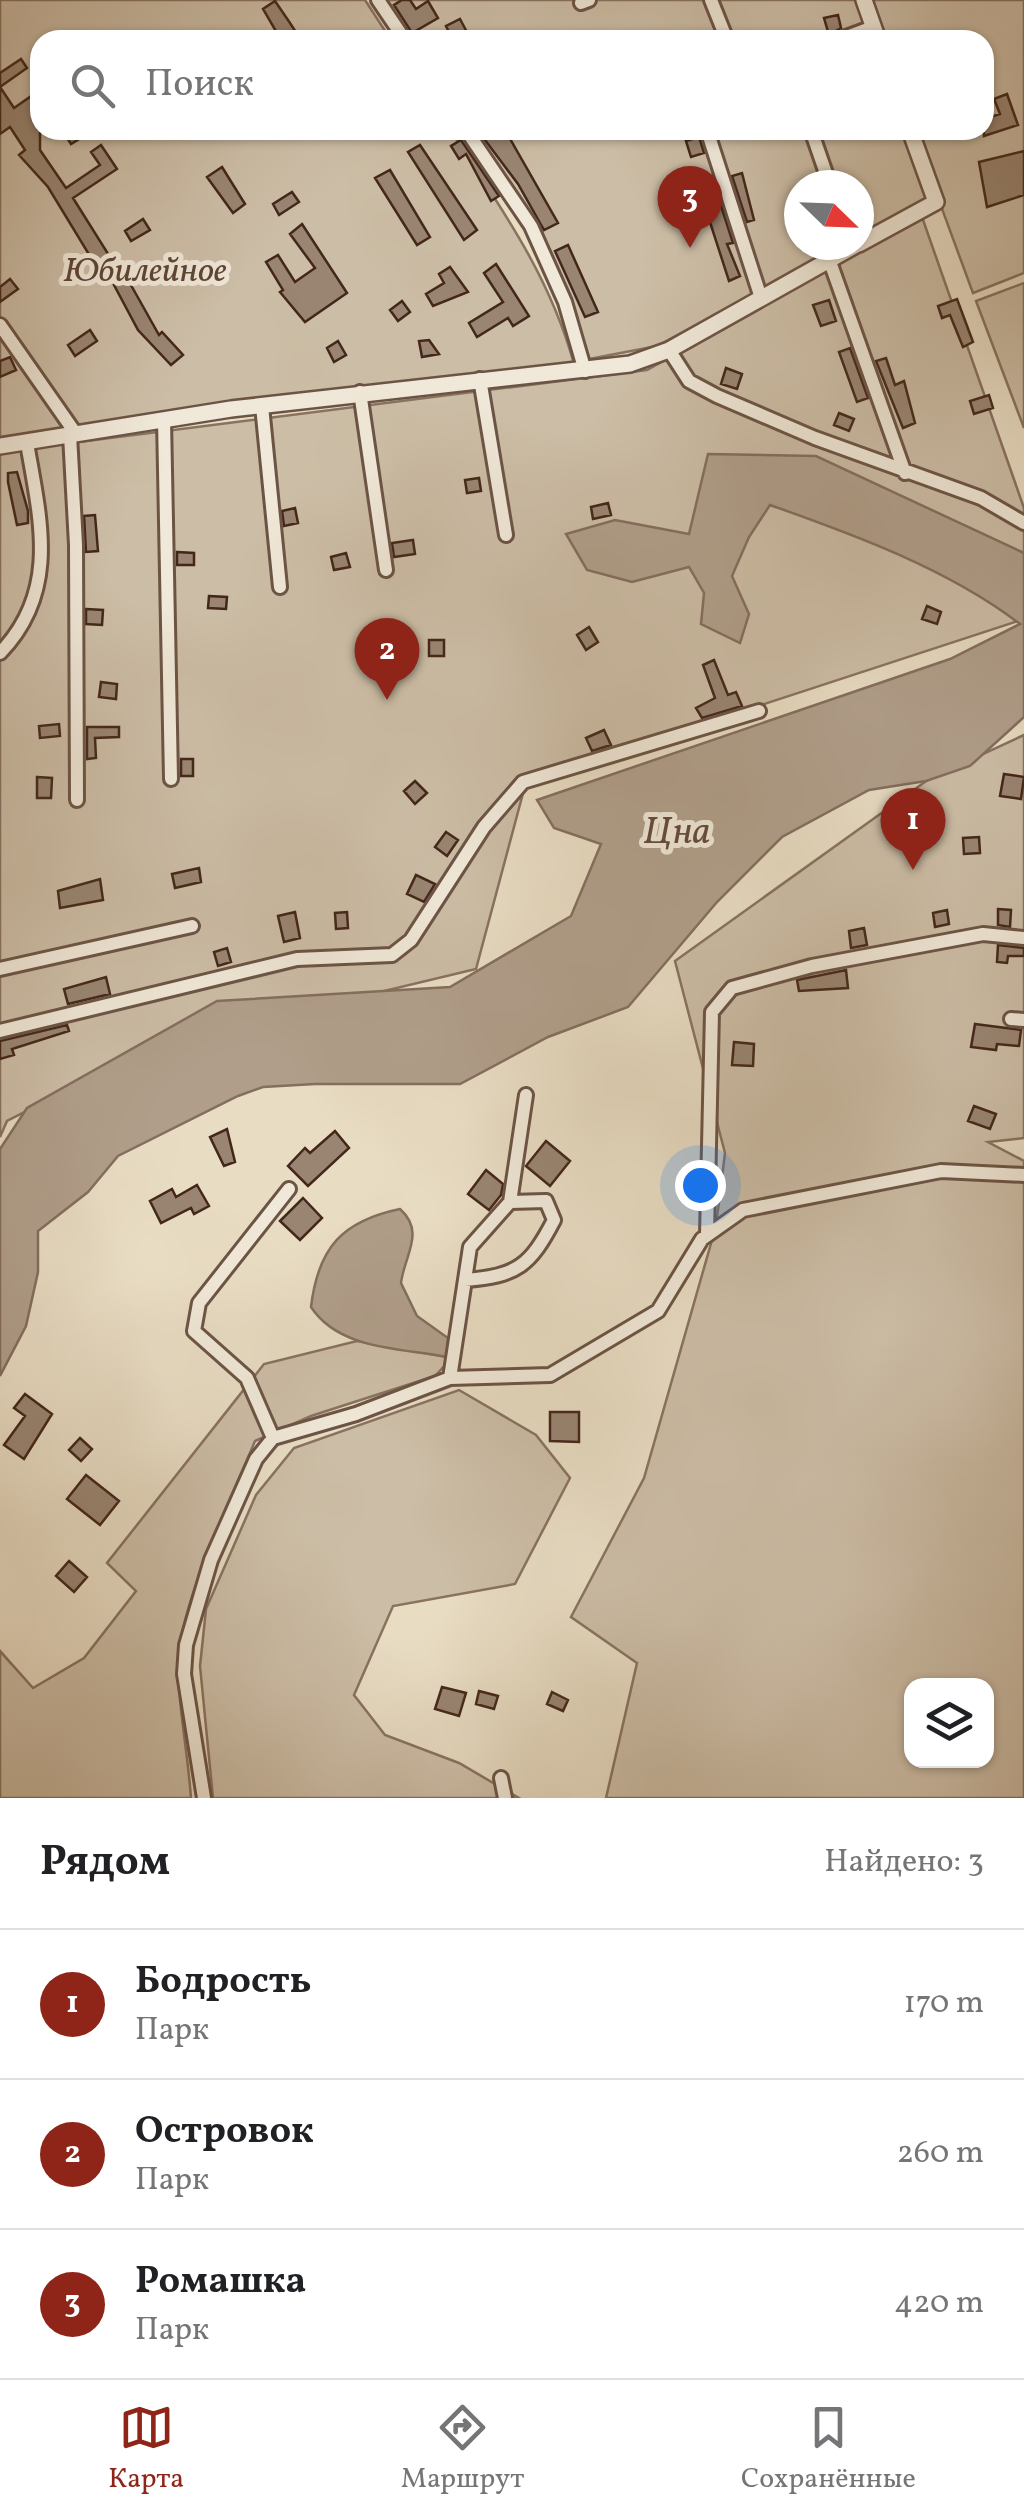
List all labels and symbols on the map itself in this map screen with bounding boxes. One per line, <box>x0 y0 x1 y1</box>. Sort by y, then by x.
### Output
pin: 3 <box>658 166 722 248</box>
north arrow <box>784 170 874 260</box>
park label: Юбилейное <box>63 248 227 296</box>
pin: 2 <box>354 618 420 700</box>
pin: 1 <box>880 788 946 870</box>
water label: Цна <box>643 807 711 860</box>
your location <box>675 1160 726 1211</box>

